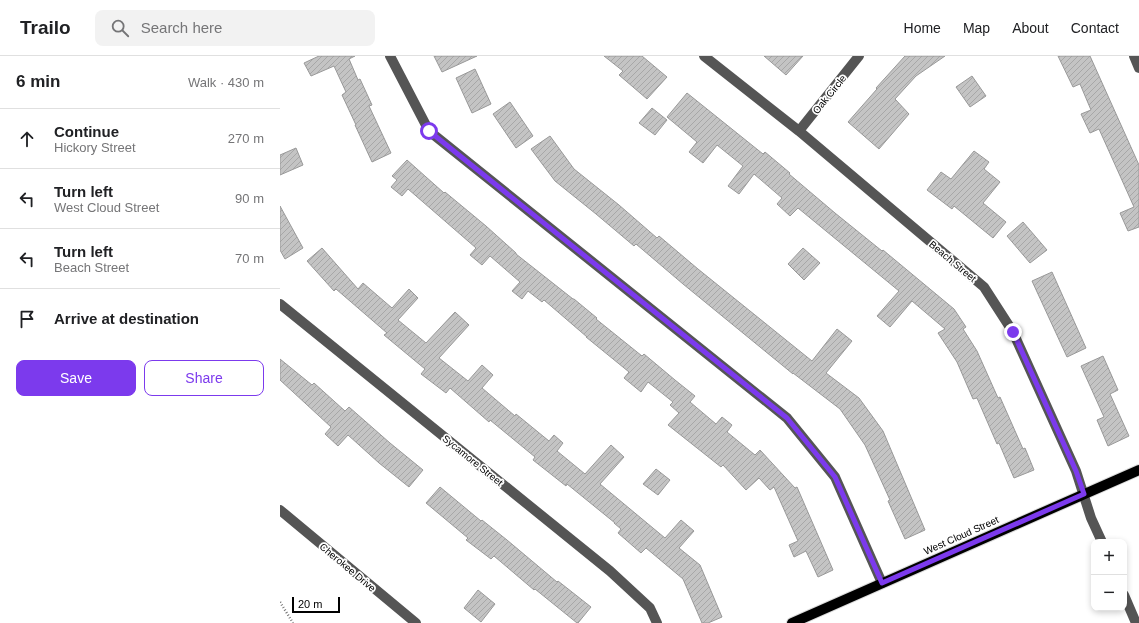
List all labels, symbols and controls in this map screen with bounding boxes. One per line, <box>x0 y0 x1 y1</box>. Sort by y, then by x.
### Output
search box <box>95 10 375 46</box>
text: Trailo <box>20 17 71 38</box>
icon: search <box>109 17 131 39</box>
text: Search here <box>141 19 222 36</box>
text: Home <box>904 20 941 36</box>
text: Map <box>963 20 990 36</box>
text: About <box>1012 20 1049 36</box>
text: Contact <box>1071 20 1119 36</box>
text: 6 min <box>16 72 60 91</box>
street label: Oak Circle <box>810 72 849 116</box>
text: Walk · 430 m <box>188 75 264 90</box>
route start <box>420 122 438 140</box>
text: Continue <box>54 123 119 140</box>
icon: ahead <box>16 128 38 150</box>
text: 270 m <box>228 131 264 146</box>
text: Hickory Street <box>54 140 136 155</box>
text: Turn left <box>54 183 113 200</box>
icon: left <box>16 188 38 210</box>
text: 90 m <box>235 191 264 206</box>
text: West Cloud Street <box>54 200 159 215</box>
street label: Beach Street <box>927 239 979 284</box>
text: Turn left <box>54 243 113 260</box>
icon: left <box>16 248 38 270</box>
text: 70 m <box>235 251 264 266</box>
text: Beach Street <box>54 260 129 275</box>
icon: arrive <box>16 308 38 330</box>
text: Arrive at destination <box>54 310 199 327</box>
route end <box>1004 323 1022 341</box>
button: Save <box>16 360 136 396</box>
button: Share <box>144 360 264 396</box>
street label: Sycamore Street <box>440 433 505 488</box>
street label: West Cloud Street <box>922 514 1001 557</box>
map controls <box>1091 539 1127 611</box>
button: + <box>1091 539 1127 575</box>
street label: Cherokee Drive <box>318 541 378 594</box>
button: − <box>1091 575 1127 611</box>
scale bar <box>292 595 340 614</box>
text: 20 m <box>298 598 322 610</box>

